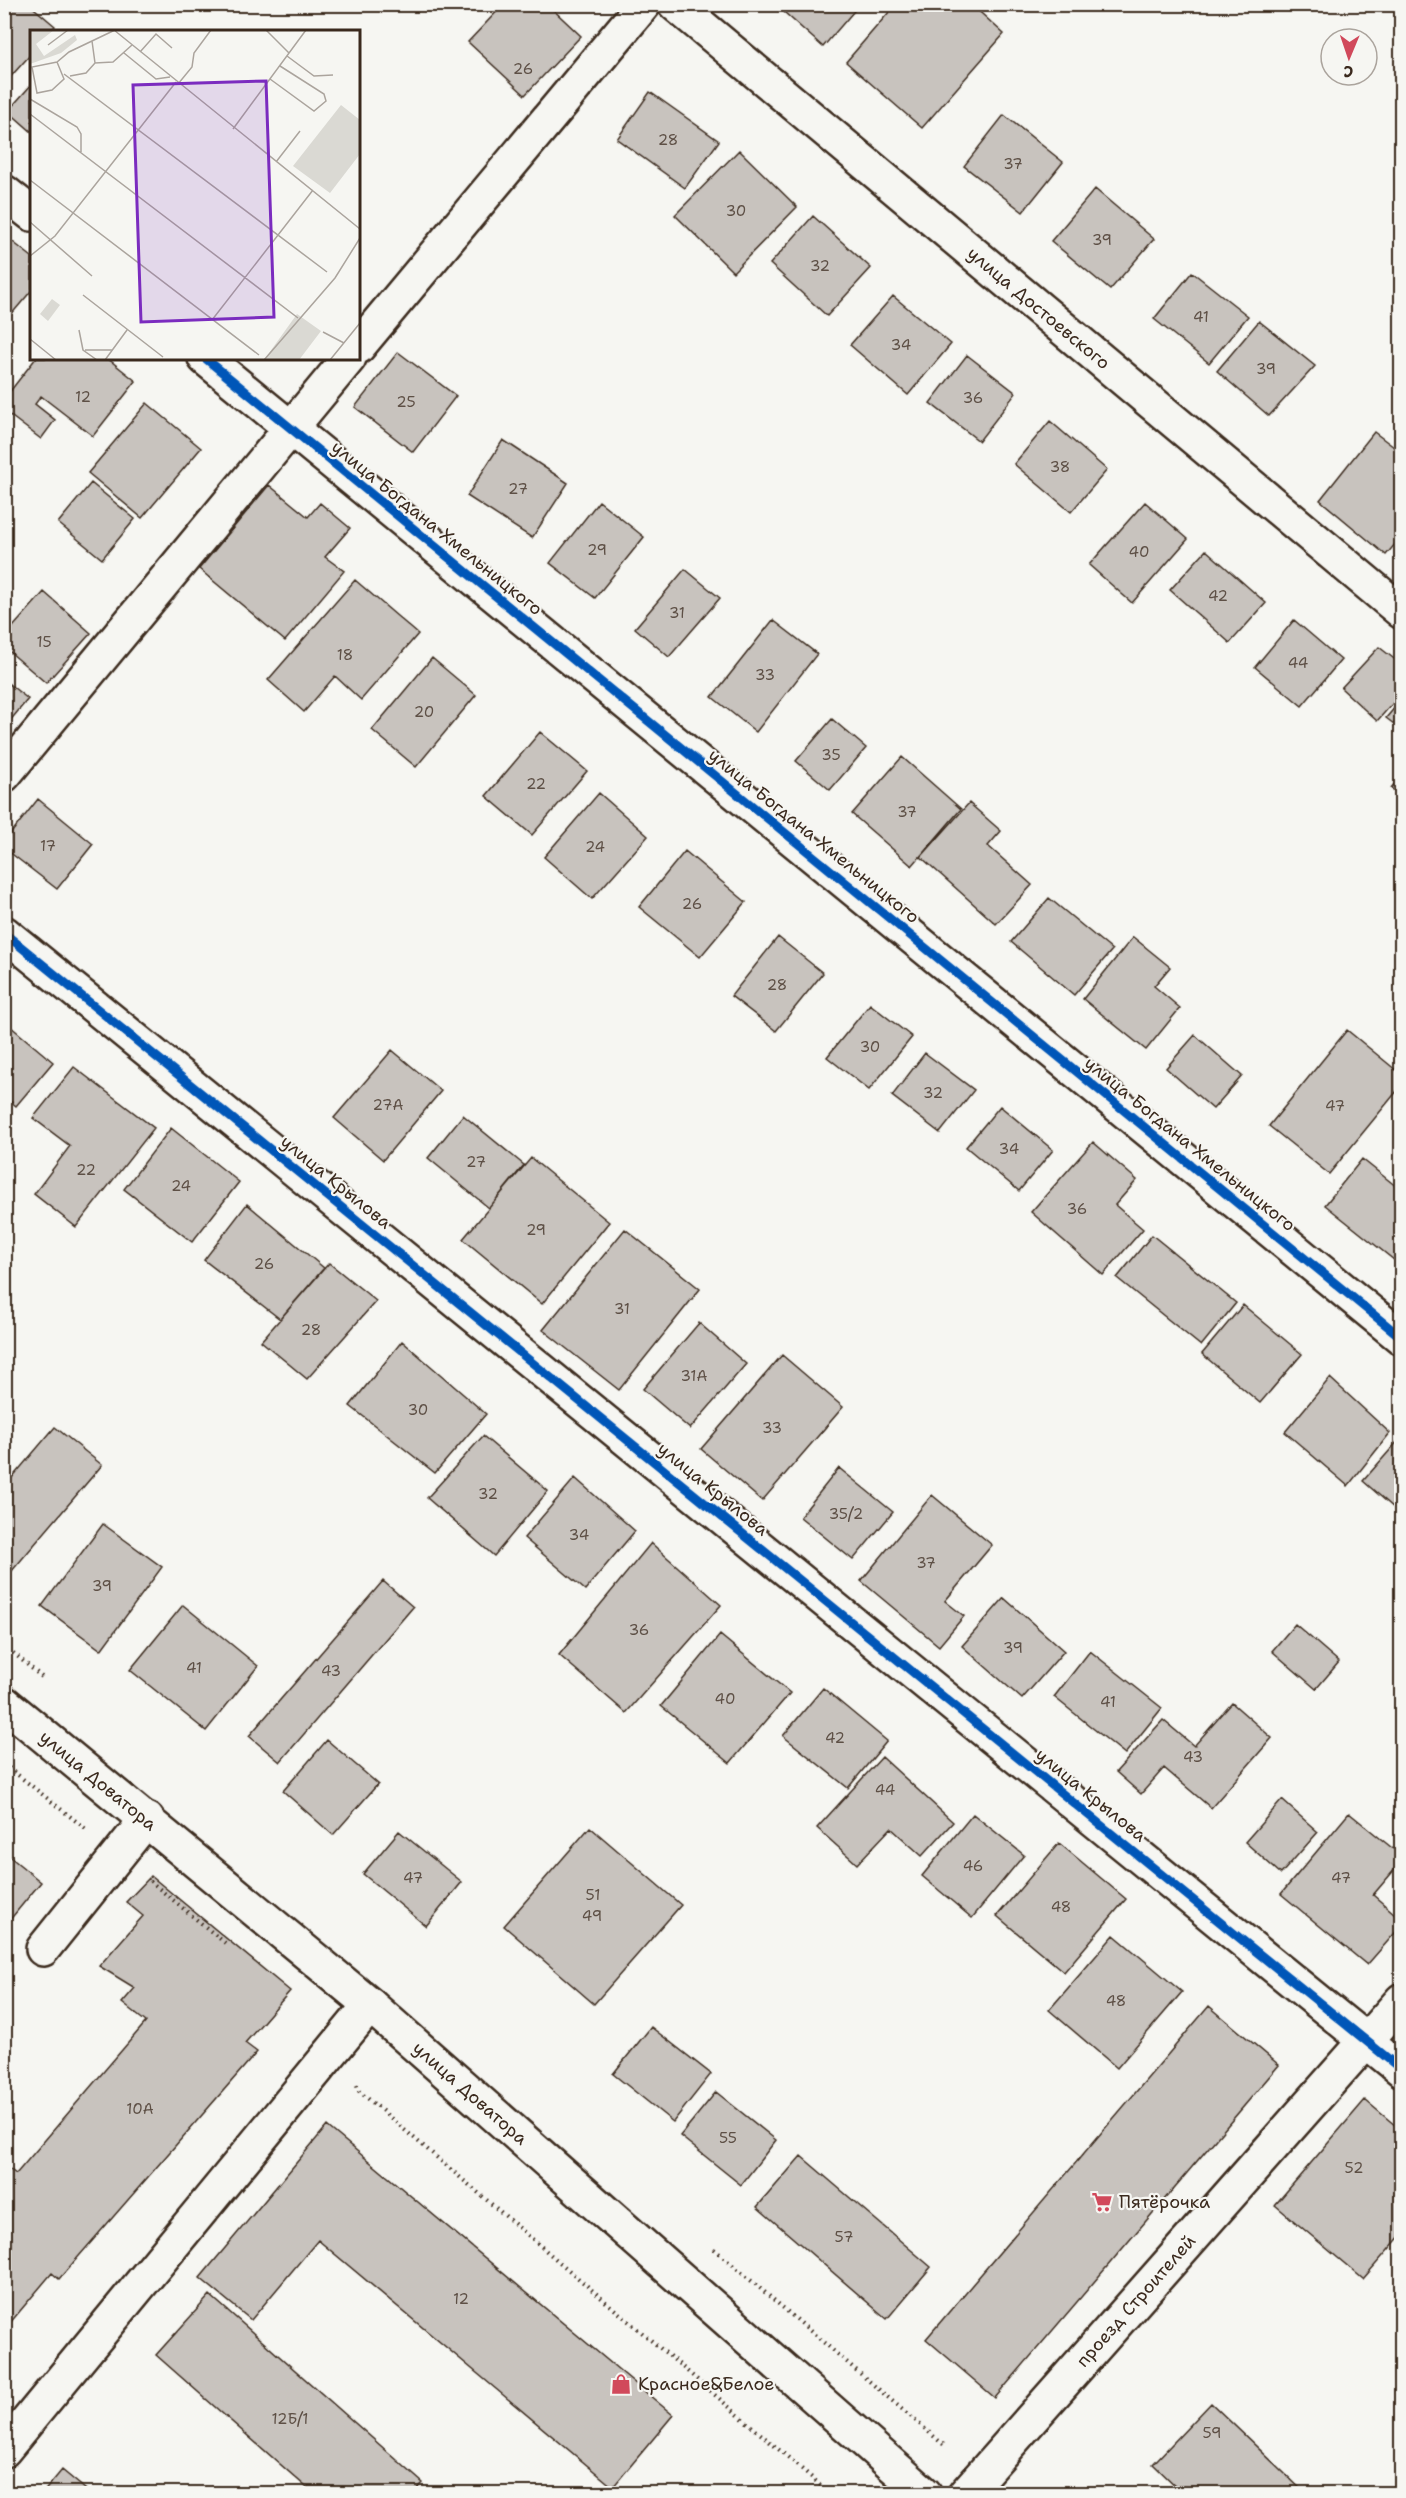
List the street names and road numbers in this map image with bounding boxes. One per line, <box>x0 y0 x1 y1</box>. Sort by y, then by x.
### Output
street label: улица Достоевского <box>962 241 1115 375</box>
street label: улица Богдана Хмельницкого <box>326 435 548 621</box>
street label: улица Богдана Хмельницкого <box>703 743 925 929</box>
street label: улица Богдана Хмельницкого <box>1079 1051 1301 1237</box>
street label: улица Крылова <box>276 1130 396 1234</box>
street label: улица Крылова <box>653 1437 773 1541</box>
street label: улица Доватора <box>34 1725 162 1836</box>
street label: улица Крылова <box>1031 1743 1151 1847</box>
street label: улица Доватора <box>408 2036 533 2150</box>
street label: проезд Строителей <box>1071 2229 1201 2372</box>

